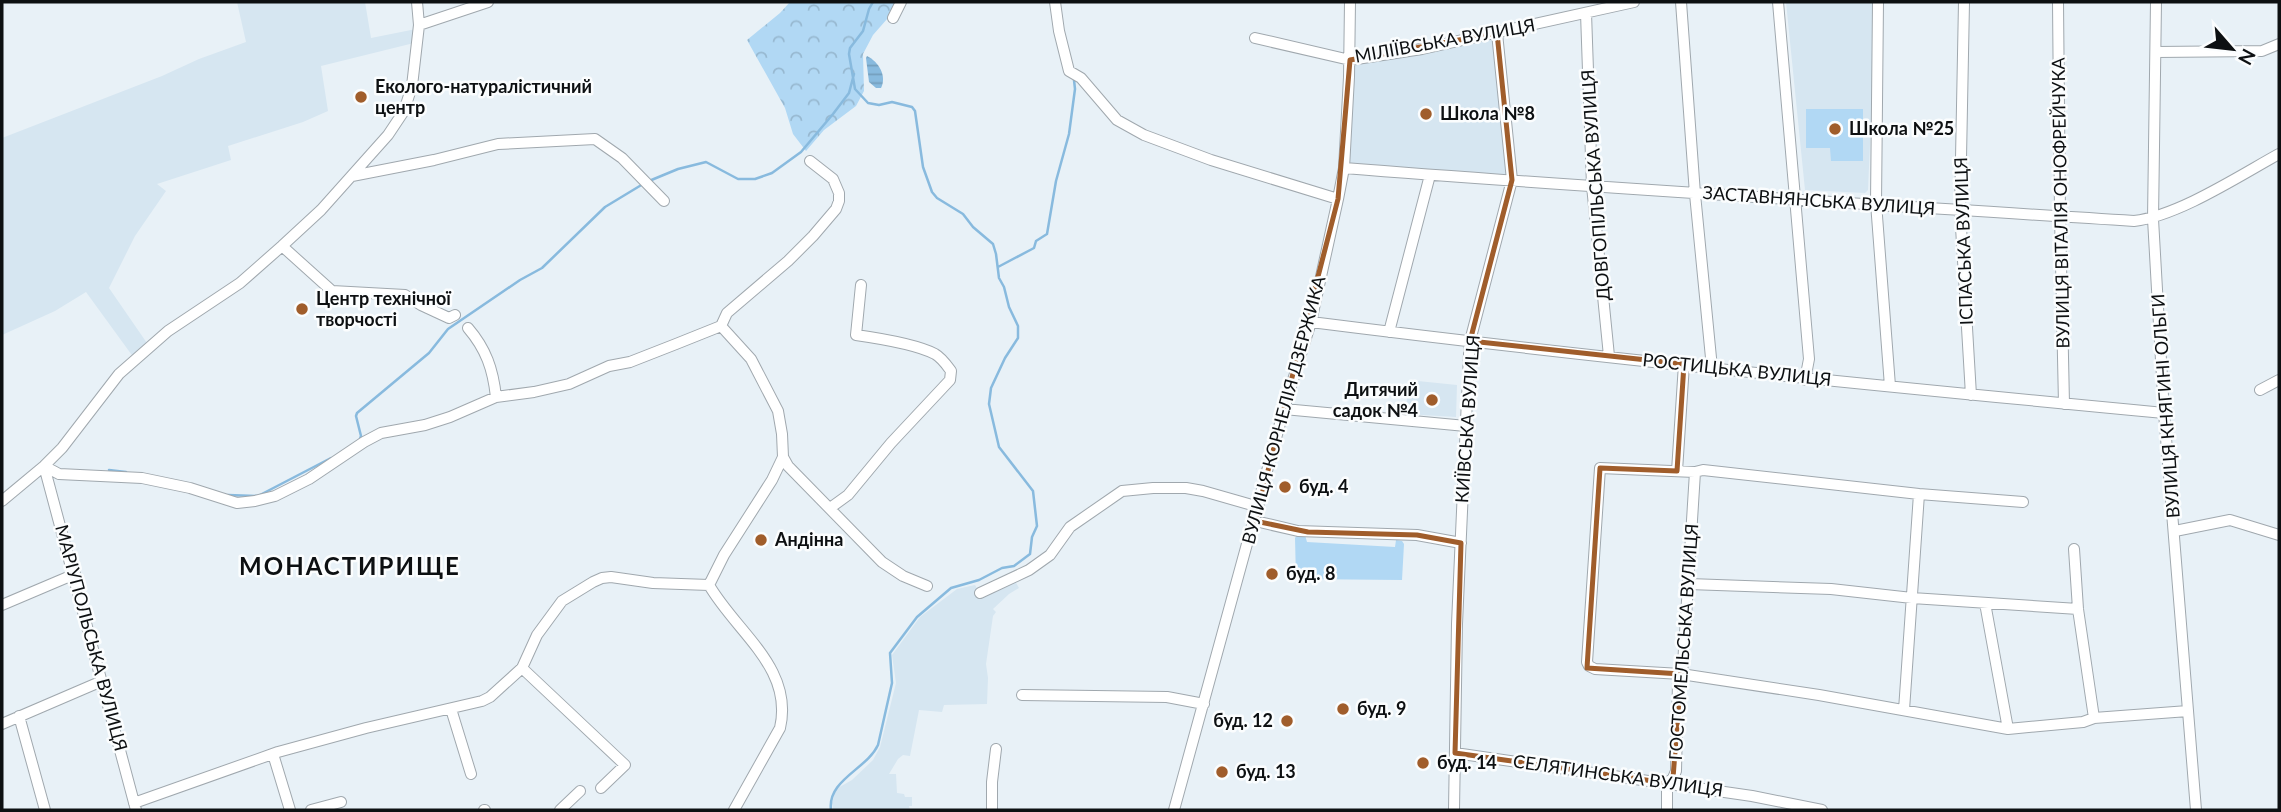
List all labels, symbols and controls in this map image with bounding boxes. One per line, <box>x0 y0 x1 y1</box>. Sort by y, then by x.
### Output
street label: МІЛІЇВСЬКА ВУЛИЦЯ <box>1353 13 1537 67</box>
north arrow <box>2197 14 2267 84</box>
text: N <box>2234 45 2261 69</box>
street label: ВУЛИЦЯ ВІТАЛІЯ ОНОФРЕЙЧУКА <box>2046 56 2074 349</box>
street label: ДОВГОПІЛЬСЬКА ВУЛИЦЯ <box>1576 69 1614 301</box>
place label: Еколого-натуралістичний центр <box>375 75 592 118</box>
marker: Еколого-натуралістичний центр <box>353 89 369 105</box>
place label: Школа №8 <box>1440 102 1535 124</box>
marker: Школа №8 <box>1418 106 1434 122</box>
place label: Школа №25 <box>1849 117 1954 139</box>
marker: Школа №25 <box>1827 121 1843 137</box>
street label: ІСПАСЬКА ВУЛИЦЯ <box>1949 157 1977 326</box>
street label: ЗАСТАВНЯНСЬКА ВУЛИЦЯ <box>1702 181 1936 219</box>
street label: ВУЛИЦЯ КОРНЕЛІЯ ДЗЕРЖИКА <box>1237 272 1330 546</box>
place label: Центр технічної творчості <box>316 287 452 330</box>
street label: ВУЛИЦЯ КНЯГИНІ ОЛЬГИ <box>2146 293 2184 519</box>
marker: Центр технічної творчості <box>294 301 310 317</box>
street label: КИЇВСЬКА ВУЛИЦЯ <box>1450 334 1484 504</box>
street label: РОСТИЦЬКА ВУЛИЦЯ <box>1642 348 1833 390</box>
place label: Дитячий садок №4 <box>1333 378 1418 421</box>
marker: Дитячий садок №4 <box>1424 392 1440 408</box>
place label: буд. 4 <box>1299 475 1348 497</box>
marker: буд. 4 <box>1277 479 1293 495</box>
street label: МАРІУПОЛЬСЬКА ВУЛИЦЯ <box>51 522 133 753</box>
street label: ГОСТОМЕЛЬСЬКА ВУЛИЦЯ <box>1664 523 1702 761</box>
place label: Андінна <box>774 528 843 550</box>
marker: Андінна <box>753 532 769 548</box>
district label: МОНАСТИРИЩЕ <box>239 551 461 580</box>
place label: буд. 8 <box>1286 562 1335 584</box>
marker: буд. 8 <box>1264 566 1280 582</box>
place label: буд. 9 <box>1357 697 1406 719</box>
marker: буд. 9 <box>1335 701 1351 717</box>
place label: буд. 12 <box>1213 709 1273 731</box>
marker: буд. 12 <box>1279 713 1295 729</box>
street label: СЕЛЯТИНСЬКА ВУЛИЦЯ <box>1512 749 1725 801</box>
place label: буд. 14 <box>1437 751 1497 773</box>
marker: буд. 14 <box>1415 755 1431 771</box>
place label: буд. 13 <box>1236 760 1296 782</box>
marker: буд. 13 <box>1214 764 1230 780</box>

